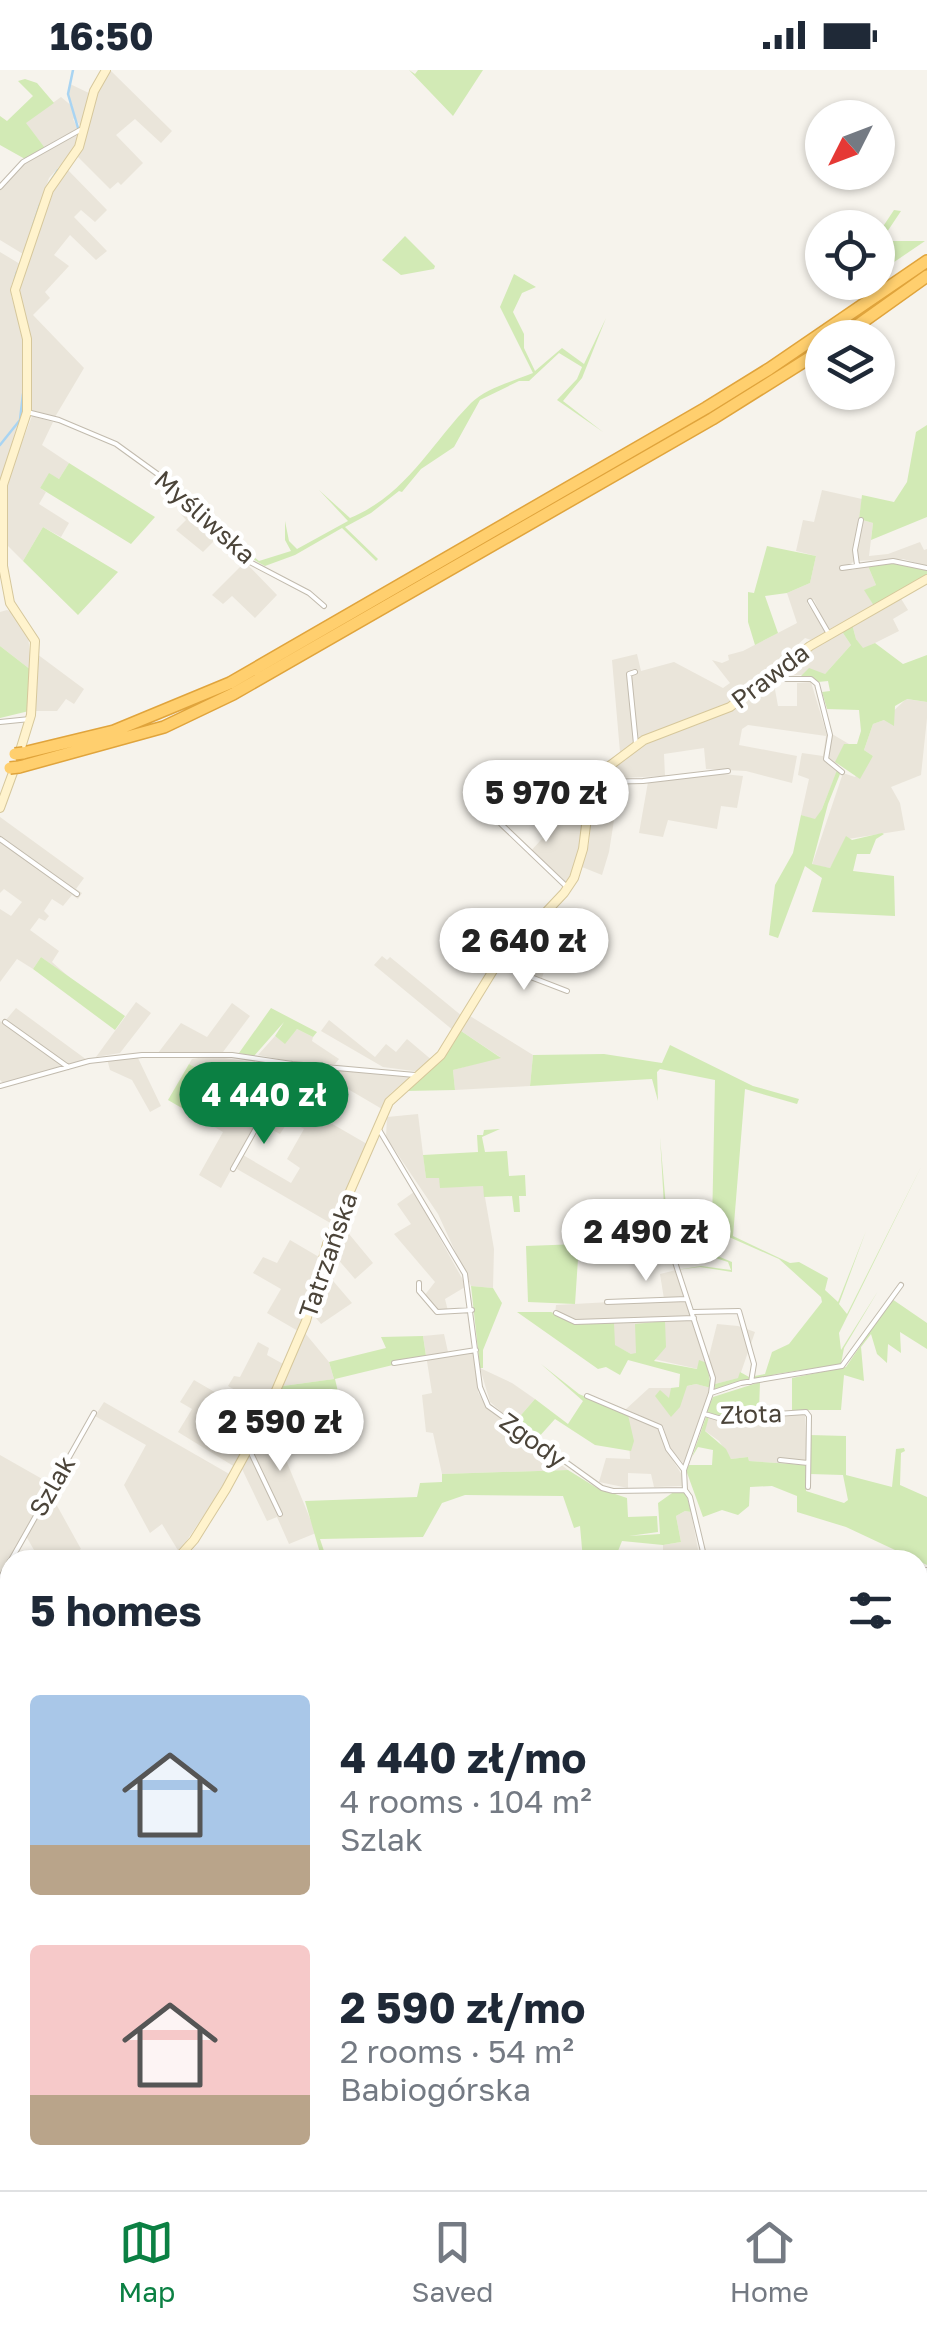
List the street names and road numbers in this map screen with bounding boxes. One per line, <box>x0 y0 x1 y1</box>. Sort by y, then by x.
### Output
street label: Myśliwska <box>149 463 262 570</box>
street label: Prawda <box>725 636 815 715</box>
street label: Tatrzańska <box>292 1188 363 1322</box>
street label: Złota <box>719 1397 783 1430</box>
street label: Zgody <box>494 1405 572 1474</box>
street label: Szlak <box>22 1450 81 1522</box>

